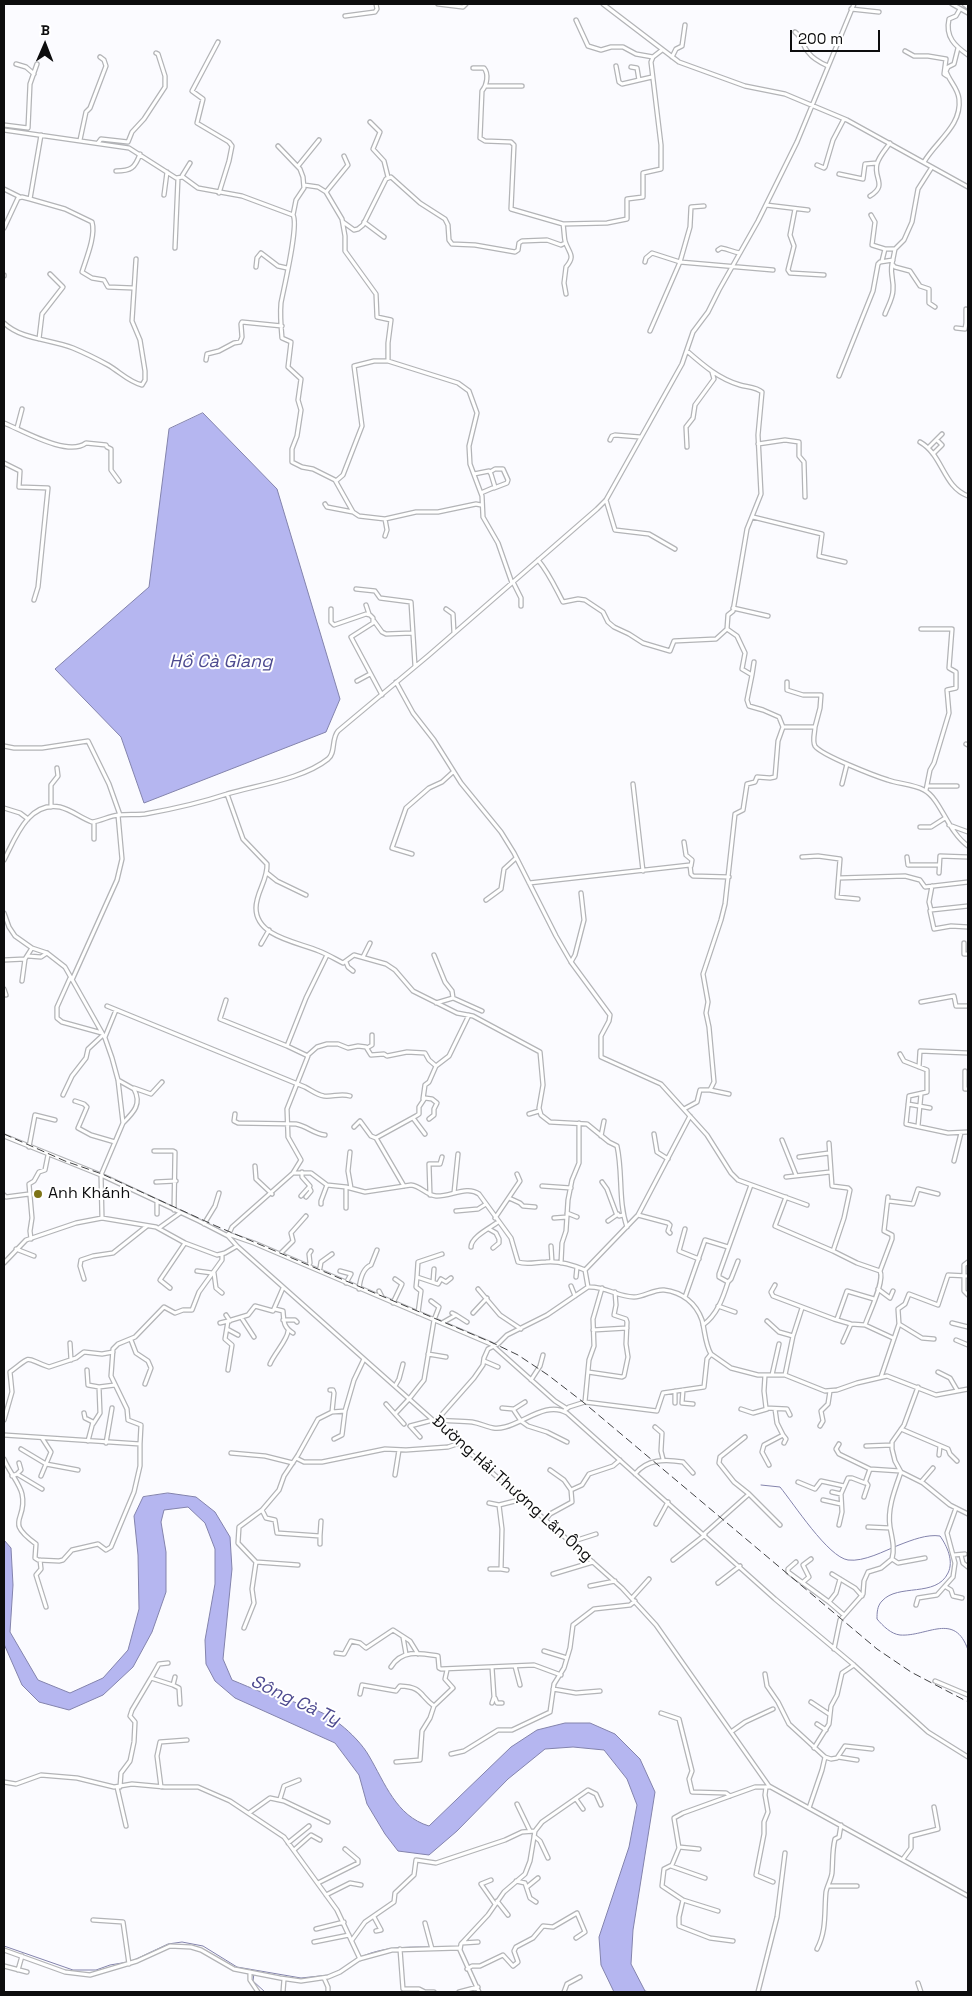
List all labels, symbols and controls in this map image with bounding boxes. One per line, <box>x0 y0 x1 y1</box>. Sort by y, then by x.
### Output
north arrow <box>20 20 70 70</box>
scale bar <box>792 20 882 52</box>
text: B <box>40 21 50 39</box>
text: 200 m <box>798 29 843 48</box>
water label: Hồ Cà Giang <box>169 651 273 673</box>
place label: Anh Khánh <box>48 1184 130 1204</box>
marker: Anh Khánh <box>32 1188 44 1200</box>
street label: Đường Hải Thượng Lãn Ông <box>428 1412 596 1566</box>
water label: Sông Cà Ty <box>247 1671 343 1731</box>

